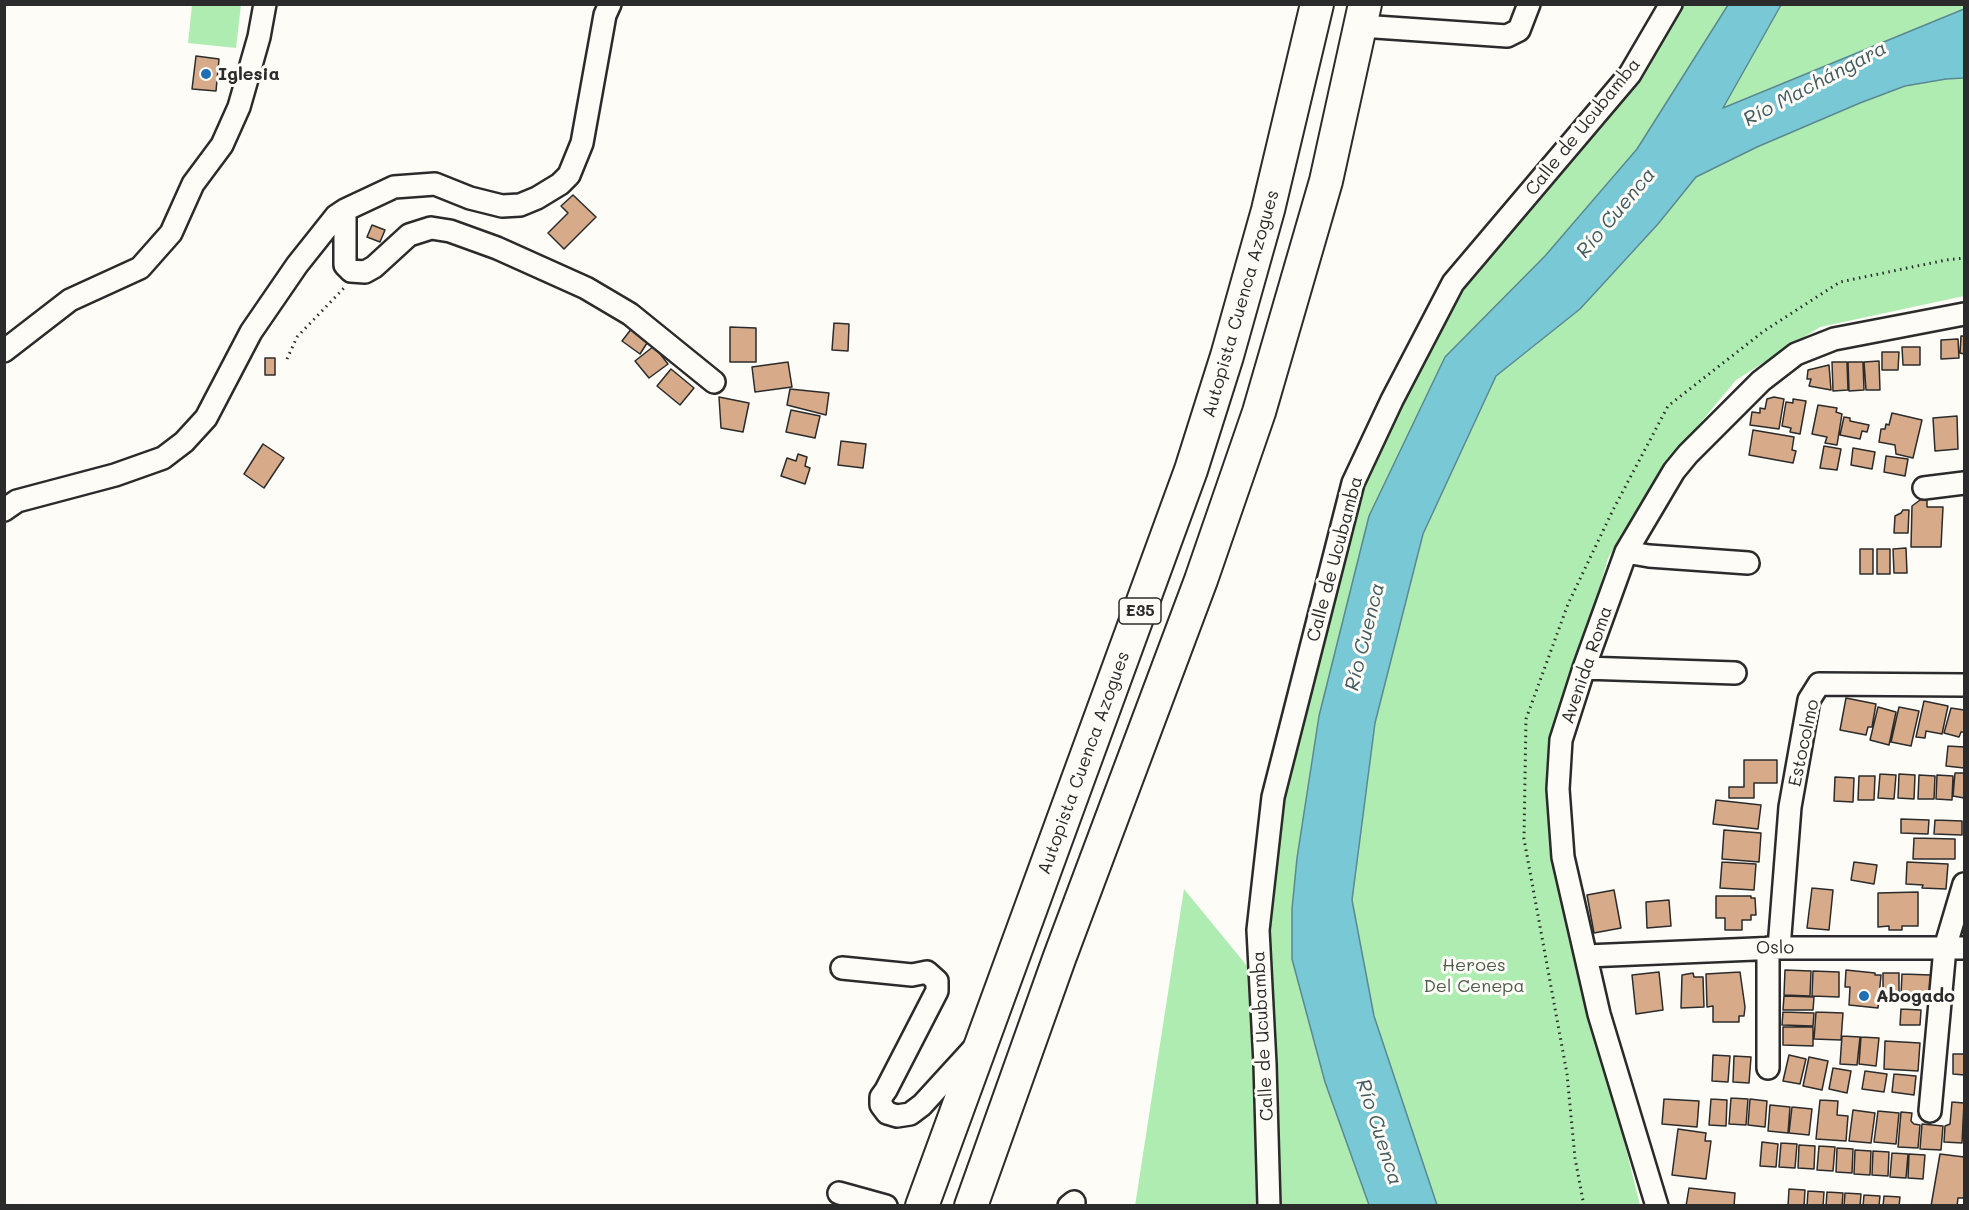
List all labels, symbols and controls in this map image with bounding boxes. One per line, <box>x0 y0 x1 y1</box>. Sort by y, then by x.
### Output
water label: Río Machángara <box>1739 36 1891 132</box>
street label: Calle de Ucubamba <box>1521 54 1645 200</box>
place label: Iglesia <box>218 63 280 85</box>
marker: Iglesia <box>199 67 213 81</box>
water label: Río Cuenca <box>1571 163 1661 263</box>
street label: Autopista Cuenca Azogues <box>1198 188 1284 420</box>
street label: Calle de Ucubamba <box>1303 474 1367 644</box>
water label: Río Cuenca <box>1340 581 1390 693</box>
road number: E35 <box>1119 598 1161 624</box>
street label: Avenida Roma <box>1557 603 1617 727</box>
street label: Autopista Cuenca Azogues <box>1034 648 1134 878</box>
street label: Estocolmo <box>1784 697 1824 789</box>
street label: Oslo <box>1756 937 1794 959</box>
street label: Calle de Ucubamba <box>1248 950 1278 1122</box>
park label: Heroes Del Cenepa <box>1423 954 1525 996</box>
place label: Abogado <box>1876 985 1955 1007</box>
marker: Abogado <box>1857 989 1871 1003</box>
water label: Río Cuenca <box>1351 1076 1407 1188</box>

